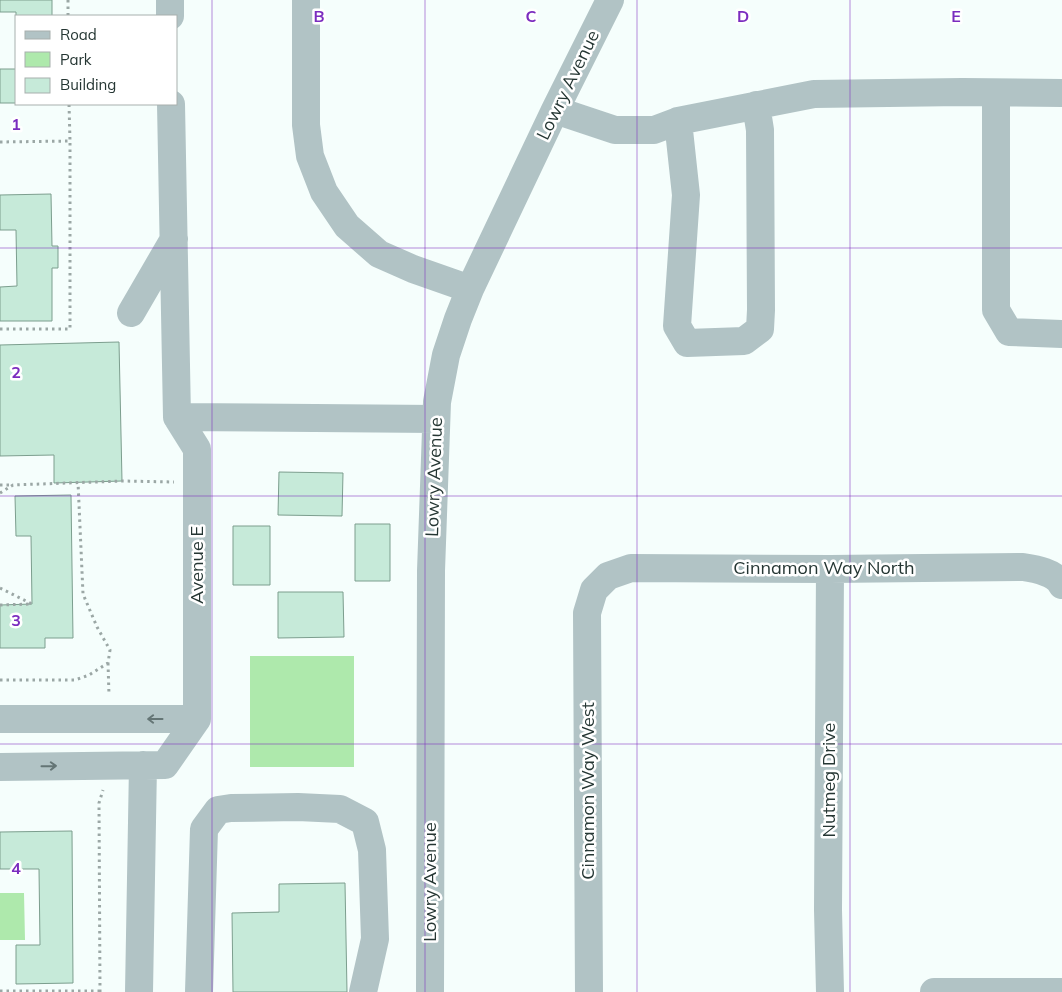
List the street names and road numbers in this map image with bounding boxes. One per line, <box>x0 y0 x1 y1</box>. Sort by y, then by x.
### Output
street label: Lowry Avenue <box>531 26 604 144</box>
street label: Lowry Avenue <box>420 417 447 537</box>
street label: Avenue E <box>185 526 208 604</box>
street label: Cinnamon Way North <box>733 556 915 579</box>
street label: Cinnamon Way West <box>576 702 599 880</box>
street label: Nutmeg Drive <box>817 723 840 837</box>
street label: Lowry Avenue <box>418 822 441 942</box>

